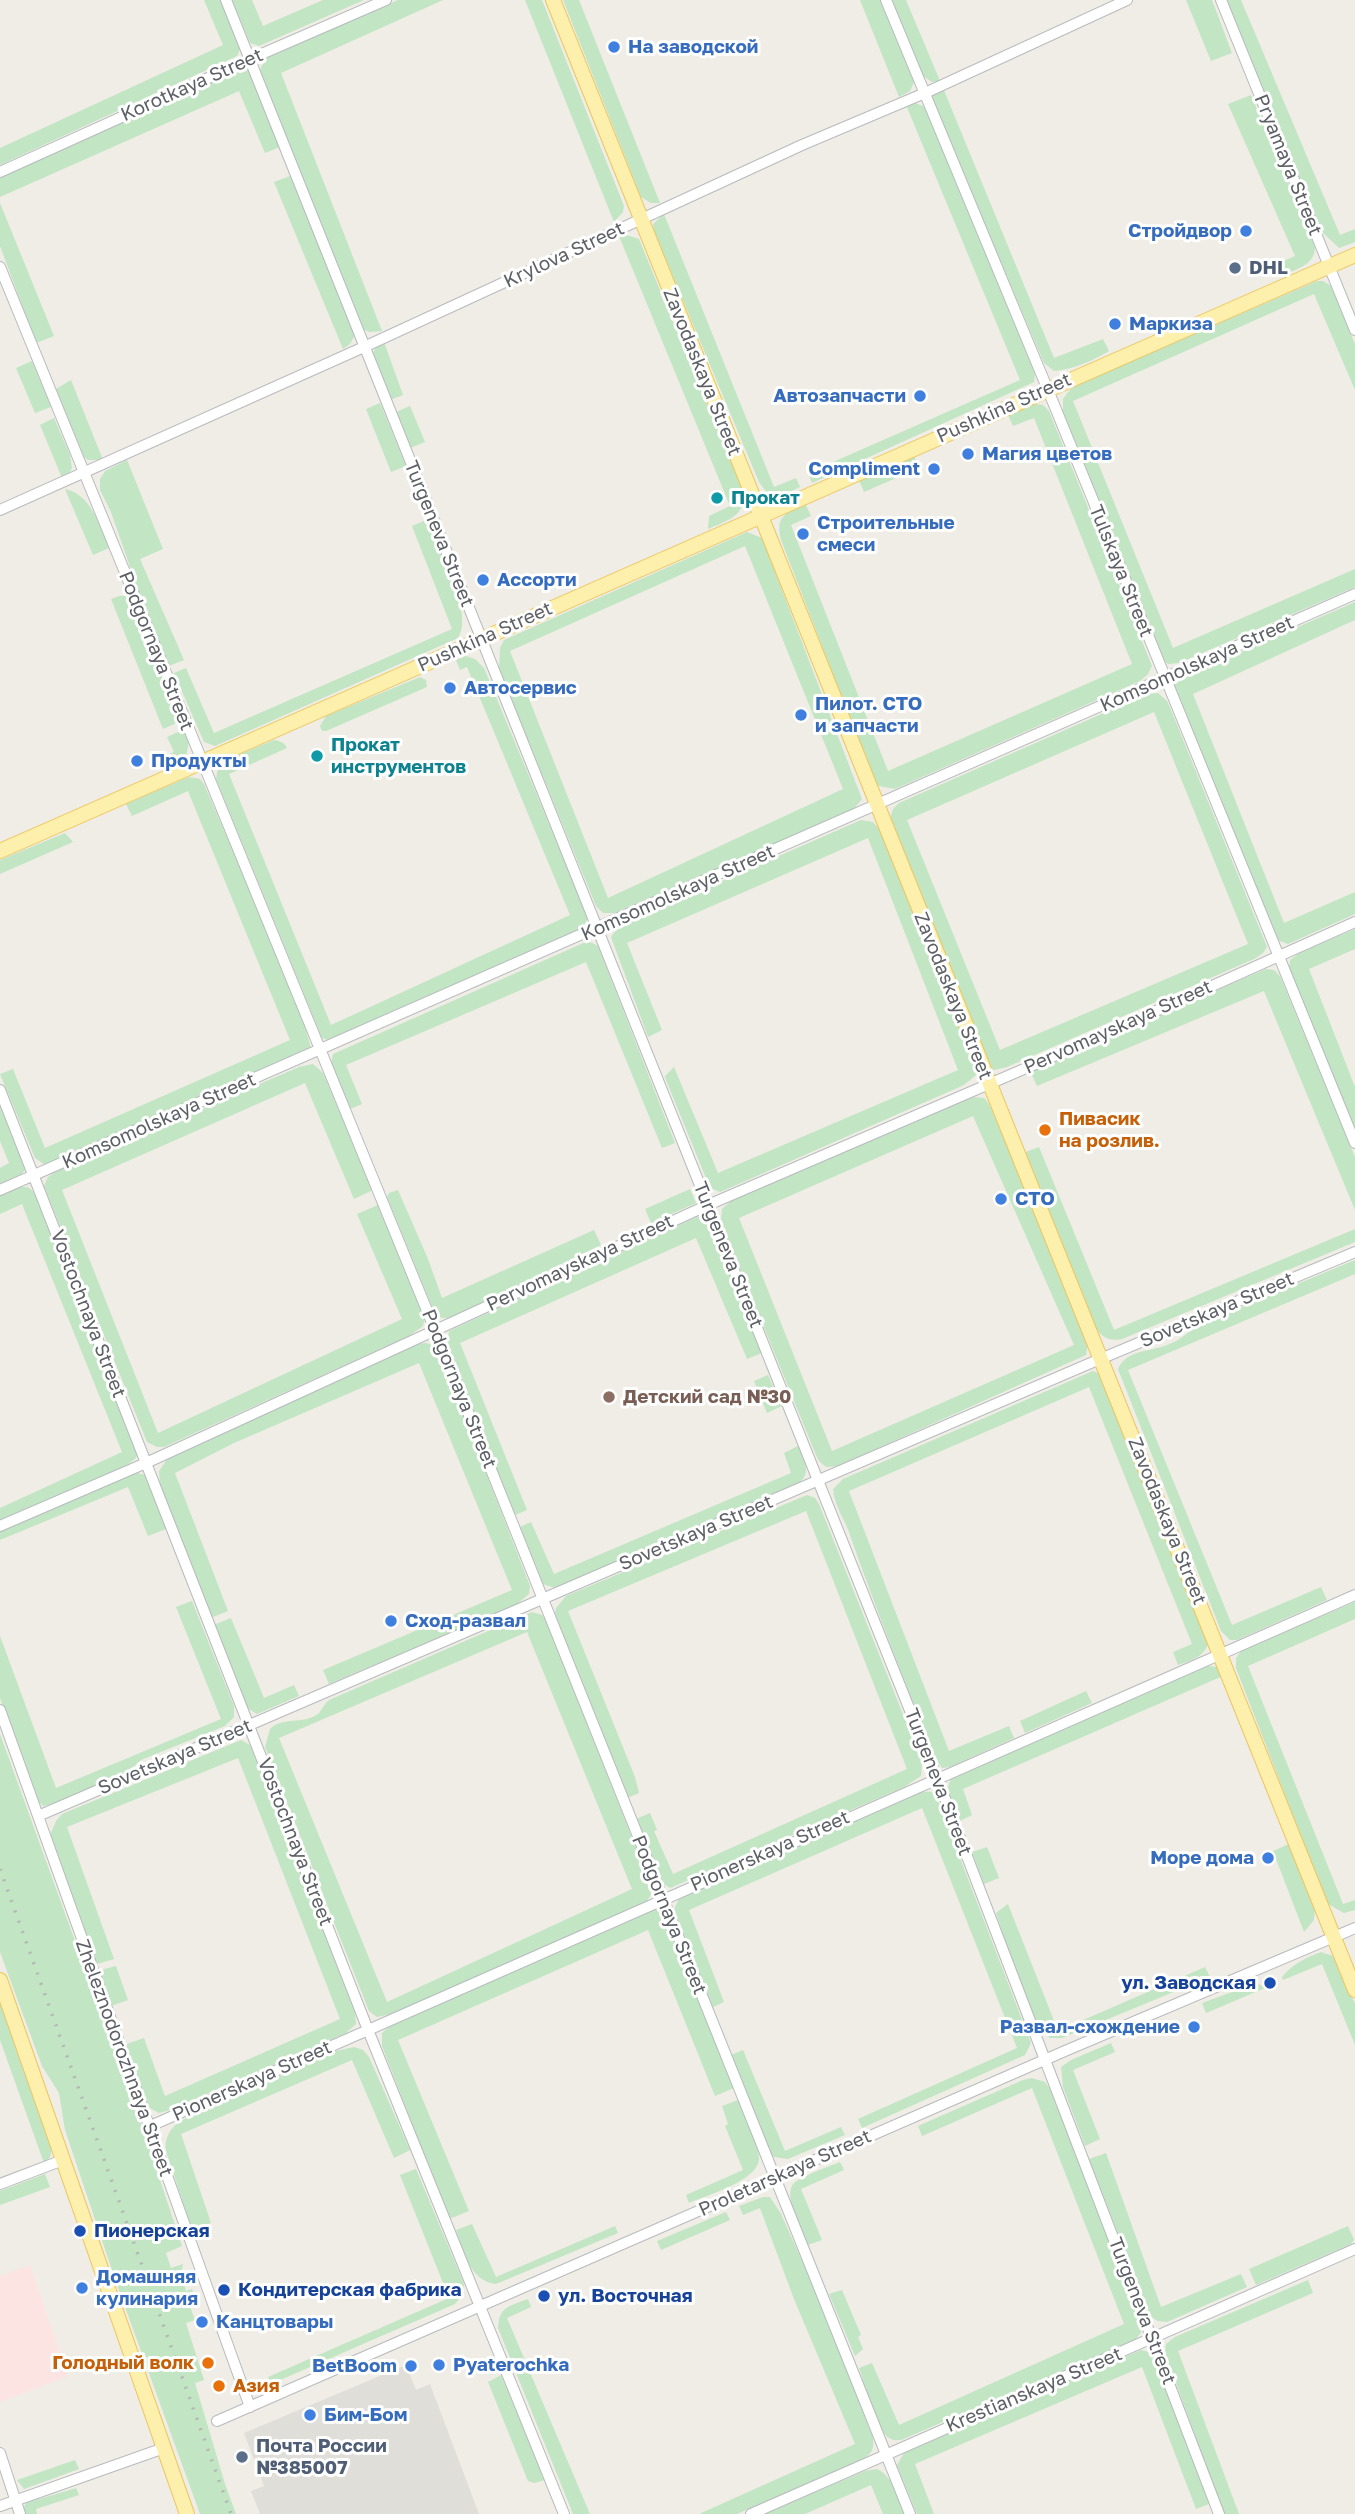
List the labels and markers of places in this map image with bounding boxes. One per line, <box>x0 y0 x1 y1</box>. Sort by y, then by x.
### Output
place label: На заводской <box>628 36 758 58</box>
marker: На заводской <box>606 39 622 55</box>
place label: Стройдвор <box>1128 220 1232 242</box>
marker: Стройдвор <box>1238 223 1254 239</box>
place label: DHL <box>1249 257 1288 279</box>
marker: DHL <box>1227 260 1243 276</box>
place label: Маркиза <box>1129 313 1213 335</box>
marker: Маркиза <box>1107 316 1123 332</box>
place label: Автозапчасти <box>773 385 906 407</box>
marker: Автозапчасти <box>912 388 928 404</box>
place label: Магия цветов <box>982 443 1112 465</box>
marker: Магия цветов <box>960 446 976 462</box>
place label: Compliment <box>808 458 920 480</box>
marker: Compliment <box>926 461 942 477</box>
place label: Прокат <box>731 487 800 509</box>
marker: Прокат <box>709 490 725 506</box>
place label: Строительные смеси <box>817 512 955 556</box>
marker: Строительные смеси <box>795 526 811 542</box>
place label: Ассорти <box>497 569 577 591</box>
marker: Ассорти <box>475 572 491 588</box>
place label: Автосервис <box>464 677 577 699</box>
marker: Автосервис <box>442 680 458 696</box>
place label: Пилот. СТО и запчасти <box>815 693 922 737</box>
marker: Пилот. СТО и запчасти <box>793 707 809 723</box>
place label: Прокат инструментов <box>331 734 466 778</box>
marker: Прокат инструментов <box>309 748 325 764</box>
place label: Продукты <box>151 750 247 772</box>
marker: Продукты <box>129 753 145 769</box>
place label: Пивасик на розлив. <box>1059 1108 1160 1152</box>
marker: Пивасик на розлив. <box>1037 1122 1053 1138</box>
place label: СТО <box>1015 1188 1055 1210</box>
marker: СТО <box>993 1191 1009 1207</box>
place label: Детский сад №30 <box>623 1386 791 1408</box>
marker: Детский сад №30 <box>601 1389 617 1405</box>
place label: Сход-развал <box>405 1610 526 1632</box>
marker: Сход-развал <box>383 1613 399 1629</box>
place label: Море дома <box>1150 1847 1254 1869</box>
marker: Море дома <box>1260 1850 1276 1866</box>
place label: ул. Заводская <box>1121 1972 1256 1994</box>
marker: ул. Заводская <box>1262 1975 1278 1991</box>
place label: Развал-схождение <box>1000 2016 1180 2038</box>
marker: Развал-схождение <box>1186 2019 1202 2035</box>
place label: Пионерская <box>94 2220 210 2242</box>
marker: Пионерская <box>72 2223 88 2239</box>
place label: Домашняя кулинария <box>96 2266 198 2310</box>
place label: Кондитерская фабрика <box>238 2279 462 2301</box>
marker: Домашняя кулинария <box>74 2280 90 2296</box>
marker: Кондитерская фабрика <box>216 2282 232 2298</box>
place label: ул. Восточная <box>558 2285 693 2307</box>
marker: ул. Восточная <box>536 2288 552 2304</box>
place label: Канцтовары <box>216 2311 333 2333</box>
marker: Канцтовары <box>194 2314 210 2330</box>
place label: Голодный волк <box>52 2352 194 2374</box>
place label: Pyaterochka <box>453 2354 569 2376</box>
marker: Голодный волк <box>200 2355 216 2371</box>
place label: BetBoom <box>312 2355 397 2377</box>
marker: Pyaterochka <box>431 2357 447 2373</box>
marker: BetBoom <box>403 2358 419 2374</box>
place label: Азия <box>233 2375 280 2397</box>
marker: Азия <box>211 2378 227 2394</box>
place label: Бим-Бом <box>324 2404 407 2426</box>
marker: Бим-Бом <box>302 2407 318 2423</box>
place label: Почта России №385007 <box>256 2435 387 2479</box>
marker: Почта России №385007 <box>234 2449 250 2465</box>

